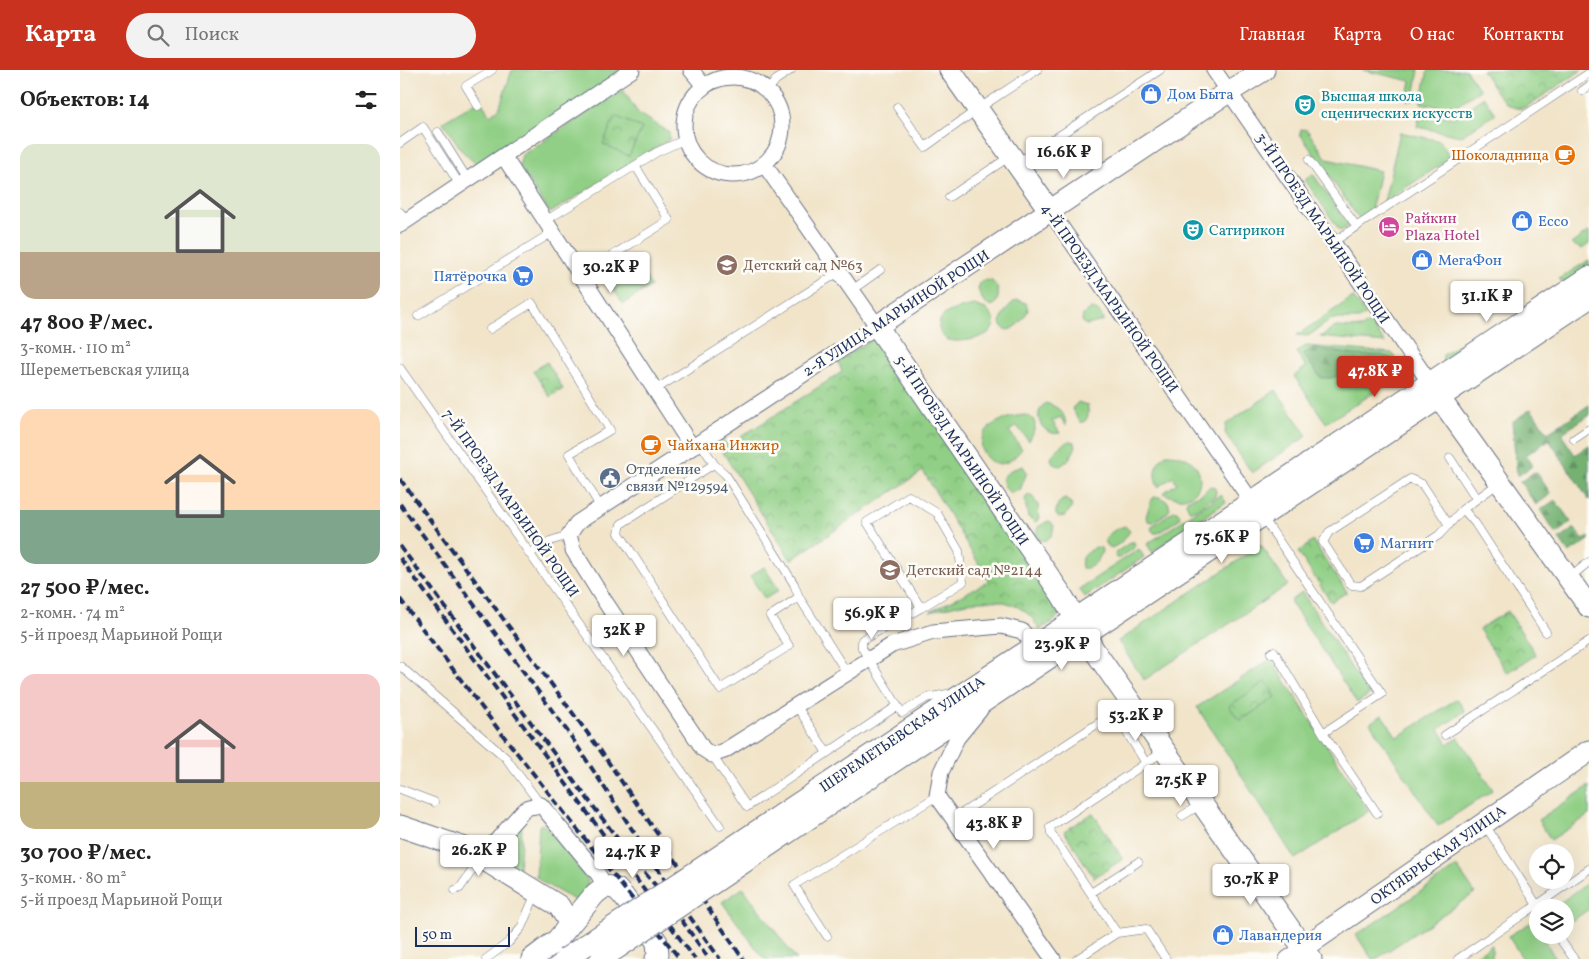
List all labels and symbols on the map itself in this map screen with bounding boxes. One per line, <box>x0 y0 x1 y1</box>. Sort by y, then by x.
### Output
shop icon: Дом Быта <box>1139 82 1163 106</box>
place label: Дом Быта <box>1167 85 1234 106</box>
place label: Высшая школа сценических искусств <box>1321 87 1473 125</box>
theatre icon: Высшая школа сценических искусств <box>1293 93 1317 117</box>
street label: 3-Й ПРОЕЗД МАРЬИНОЙ РОЩИ <box>1250 129 1394 329</box>
pin: 16.6K ₽ <box>1018 136 1110 179</box>
cafe icon: Шоколадница <box>1553 143 1577 167</box>
place label: Шоколадница <box>1451 146 1549 167</box>
street label: 4-Й ПРОЕЗД МАРЬИНОЙ РОЩИ <box>1035 200 1182 398</box>
place label: Райкин Plaza Hotel <box>1405 209 1480 247</box>
shop icon: Ecco <box>1510 209 1534 233</box>
place label: Ecco <box>1538 212 1568 233</box>
hotel icon: Райкин Plaza Hotel <box>1377 215 1401 239</box>
theatre icon: Сатирикон <box>1181 218 1205 242</box>
place label: Сатирикон <box>1209 221 1285 242</box>
street label: 2-Я УЛИЦА МАРЬИНОЙ РОЩИ <box>799 246 994 383</box>
shop icon: МегаФон <box>1410 248 1434 272</box>
place label: МегаФон <box>1438 251 1502 272</box>
pin: 30.2K ₽ <box>565 252 657 294</box>
school or university icon: Детский сад №63 <box>715 253 739 277</box>
place label: Детский сад №63 <box>743 256 863 277</box>
supermarket icon: Пятёрочка <box>511 264 535 288</box>
place label: Пятёрочка <box>433 267 507 288</box>
pin: 31.1K ₽ <box>1441 280 1533 323</box>
street label: 5-Й ПРОЕЗД МАРЬИНОЙ РОЩИ <box>889 351 1033 550</box>
pin: 47.8K ₽ <box>1329 356 1421 398</box>
street label: 7-Й ПРОЕЗД МАРЬИНОЙ РОЩИ <box>437 406 583 602</box>
cafe icon: Чайхана Инжир <box>639 433 663 457</box>
place label: Чайхана Инжир <box>667 436 779 457</box>
place label: Отделение связи №129594 <box>626 460 729 498</box>
public building icon: Отделение связи №129594 <box>598 466 622 490</box>
pin: 75.6K ₽ <box>1176 522 1268 564</box>
supermarket icon: Магнит <box>1352 531 1376 555</box>
place label: Магнит <box>1380 534 1434 555</box>
school or university icon: Детский сад №2144 <box>878 558 902 582</box>
place label: Детский сад №2144 <box>906 561 1042 582</box>
pin: 56.9K ₽ <box>826 598 918 640</box>
pin: 32K ₽ <box>589 614 659 657</box>
pin: 23.9K ₽ <box>1016 628 1108 671</box>
street label: ШЕРЕМЕТЬЕВСКАЯ УЛИЦА <box>816 672 990 799</box>
pin: 53.2K ₽ <box>1090 700 1182 742</box>
pin: 27.5K ₽ <box>1135 764 1227 807</box>
street label: ОКТЯБРЬСКАЯ УЛИЦА <box>1367 801 1511 911</box>
pin: 43.8K ₽ <box>948 808 1040 850</box>
pin: 26.2K ₽ <box>433 834 525 877</box>
pin: 24.7K ₽ <box>587 836 679 879</box>
pin: 30.7K ₽ <box>1205 864 1297 906</box>
shop icon: Лавандерия <box>1211 923 1235 947</box>
scale bar <box>415 924 510 947</box>
place label: Лавандерия <box>1239 926 1322 947</box>

